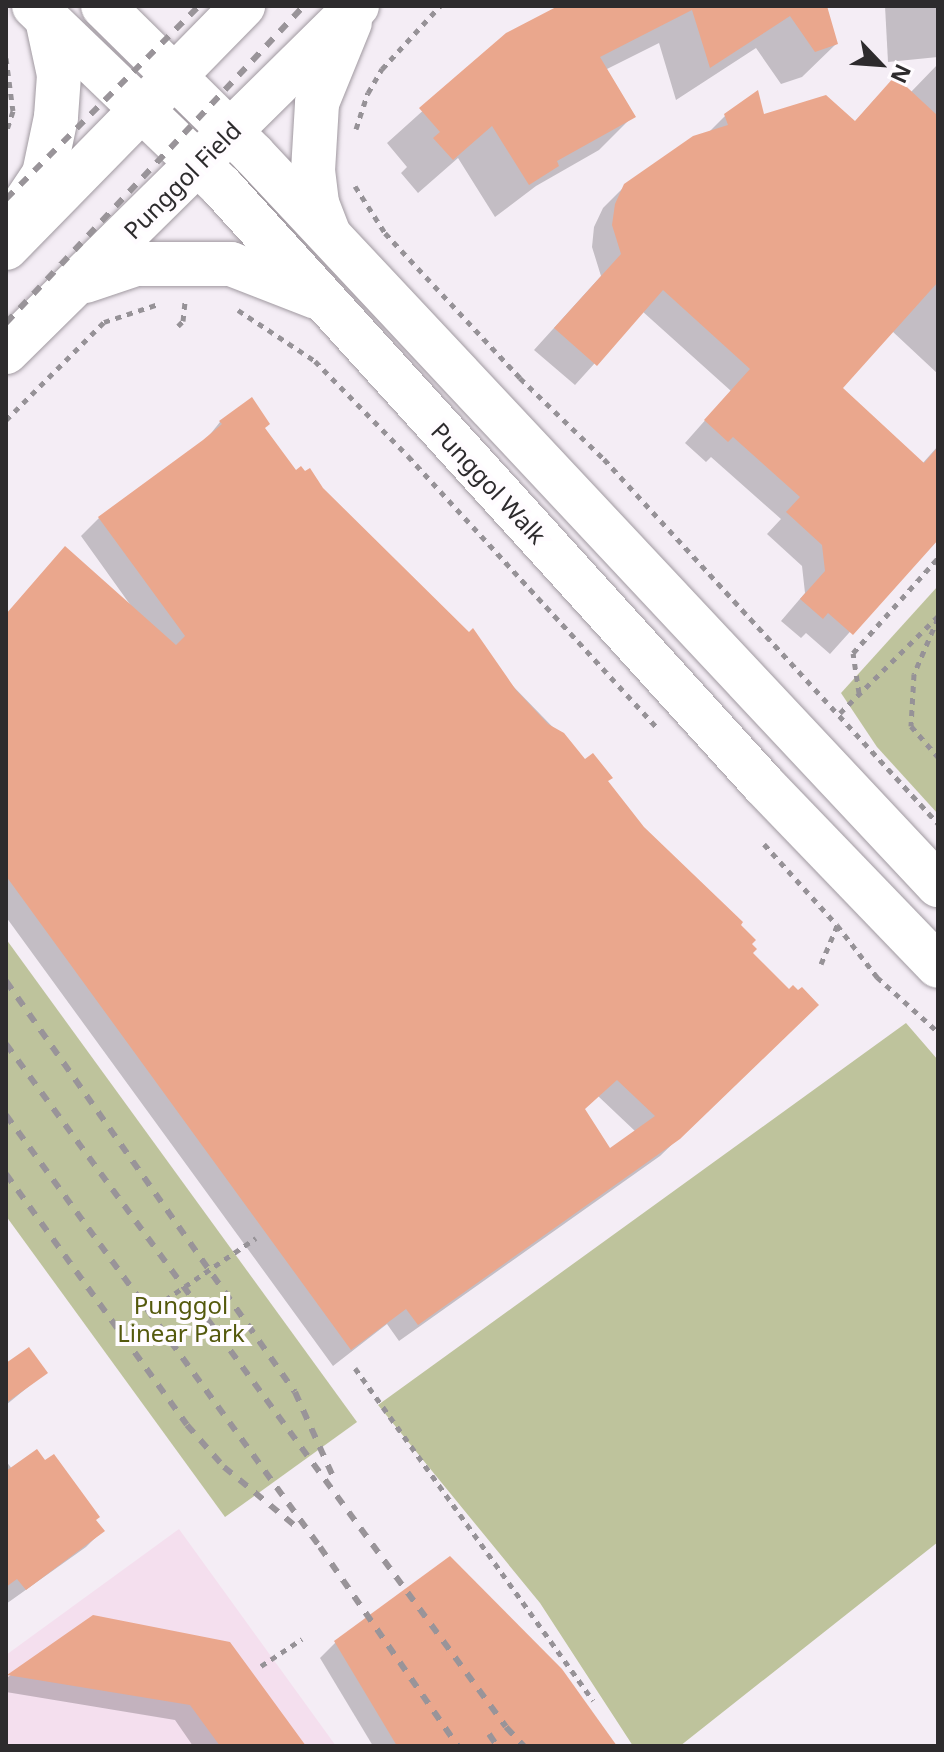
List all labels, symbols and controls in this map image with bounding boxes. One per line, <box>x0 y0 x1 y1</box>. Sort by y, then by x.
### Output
north arrow <box>840 24 920 104</box>
text: N <box>884 60 919 89</box>
street label: Punggol Field <box>117 115 247 245</box>
street label: Punggol Walk <box>426 417 552 549</box>
park label: Punggol Linear Park <box>117 1291 245 1347</box>

